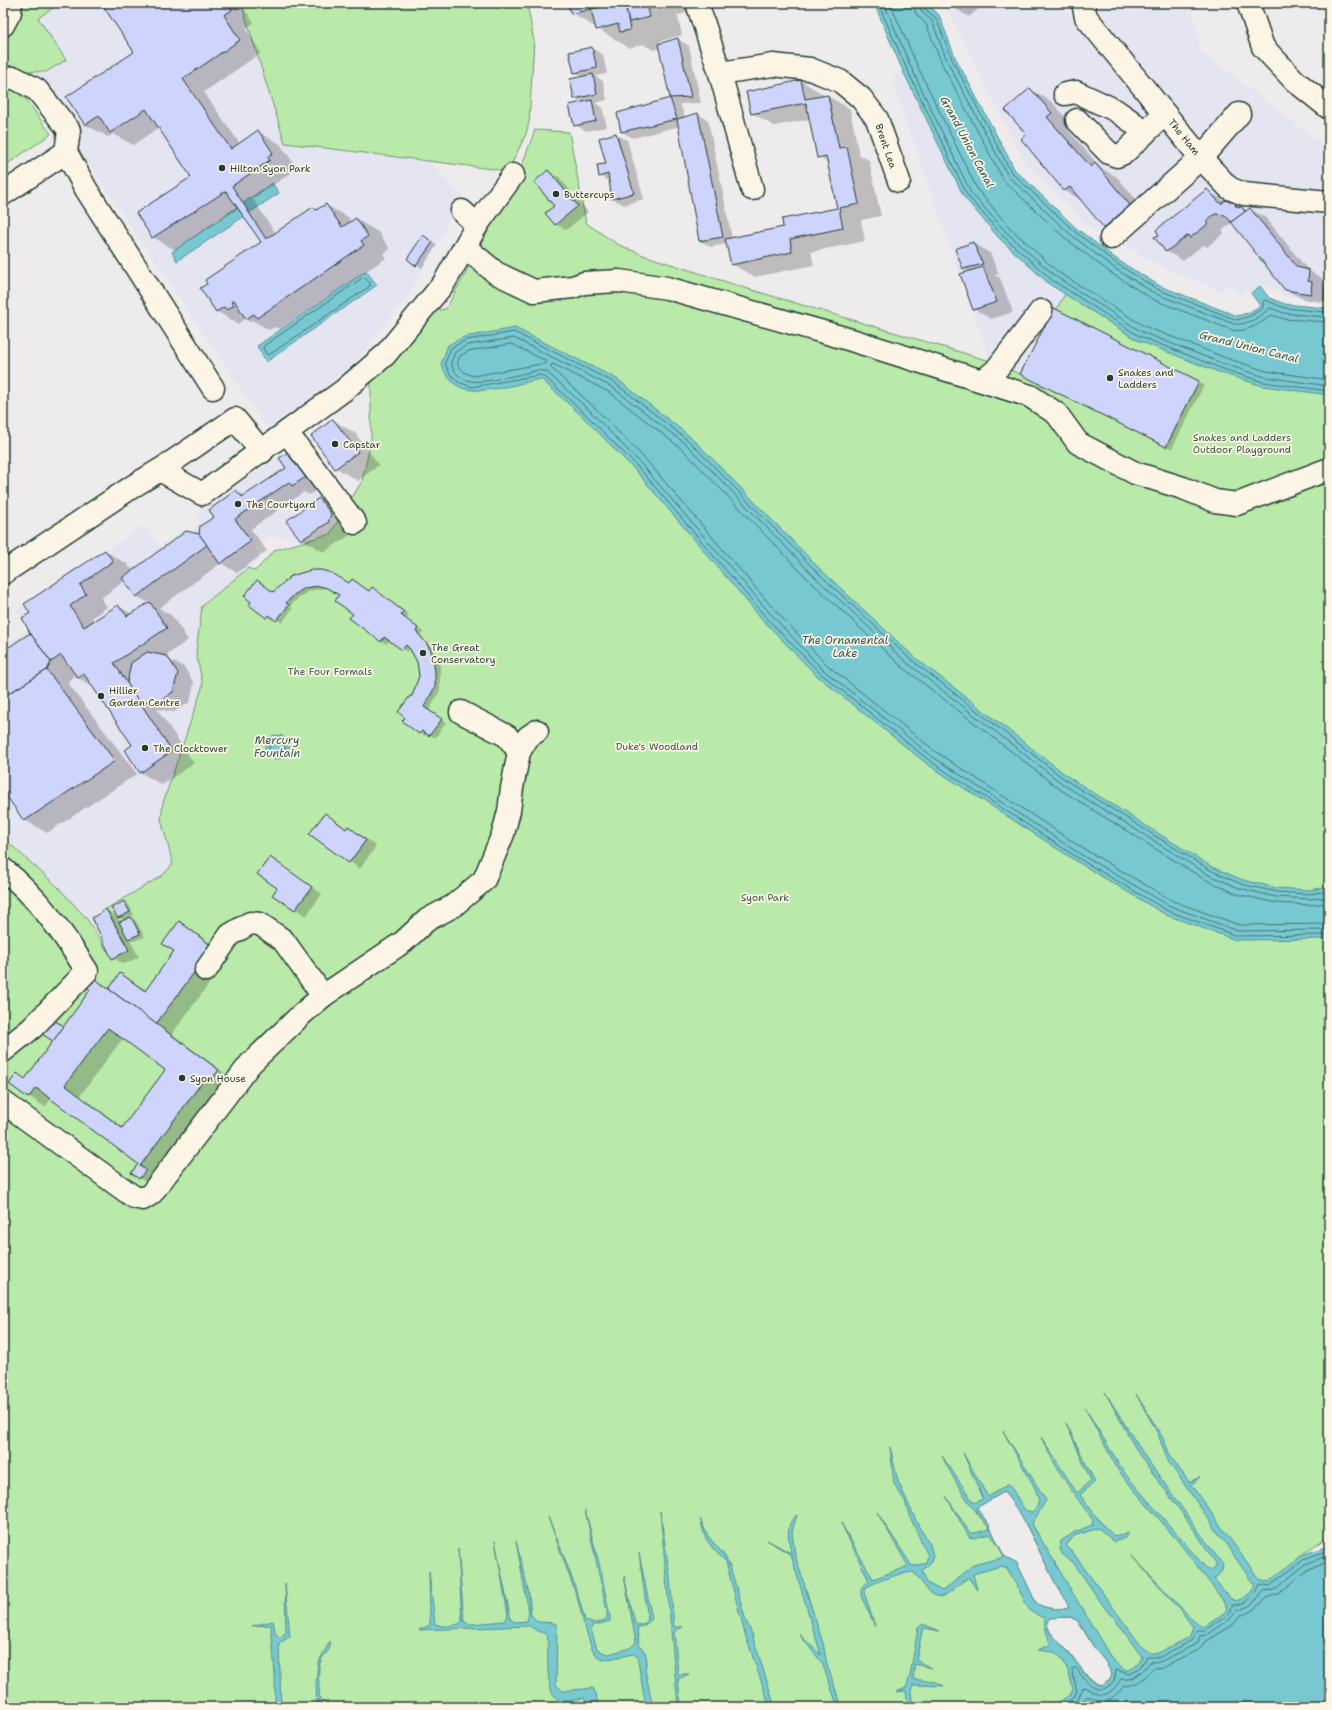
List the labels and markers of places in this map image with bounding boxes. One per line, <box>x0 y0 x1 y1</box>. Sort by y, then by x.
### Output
place label: Hilton Syon Park <box>230 162 311 175</box>
marker: Hilton Syon Park <box>217 163 227 173</box>
place label: Buttercups <box>564 188 614 201</box>
marker: Buttercups <box>551 189 561 199</box>
place label: Snakes and Ladders <box>1118 366 1174 391</box>
marker: Snakes and Ladders <box>1105 373 1115 383</box>
place label: Capstar <box>343 438 381 451</box>
marker: Capstar <box>330 439 340 449</box>
place label: The Courtyard <box>246 498 316 511</box>
marker: The Courtyard <box>233 499 243 509</box>
place label: The Great Conservatory <box>431 641 496 666</box>
marker: The Great Conservatory <box>418 648 428 658</box>
place label: Hillier Garden Centre <box>109 684 180 709</box>
marker: Hillier Garden Centre <box>96 691 106 701</box>
place label: The Clocktower <box>153 742 228 755</box>
marker: The Clocktower <box>140 743 150 753</box>
place label: Syon House <box>190 1072 246 1085</box>
marker: Syon House <box>177 1073 187 1083</box>

